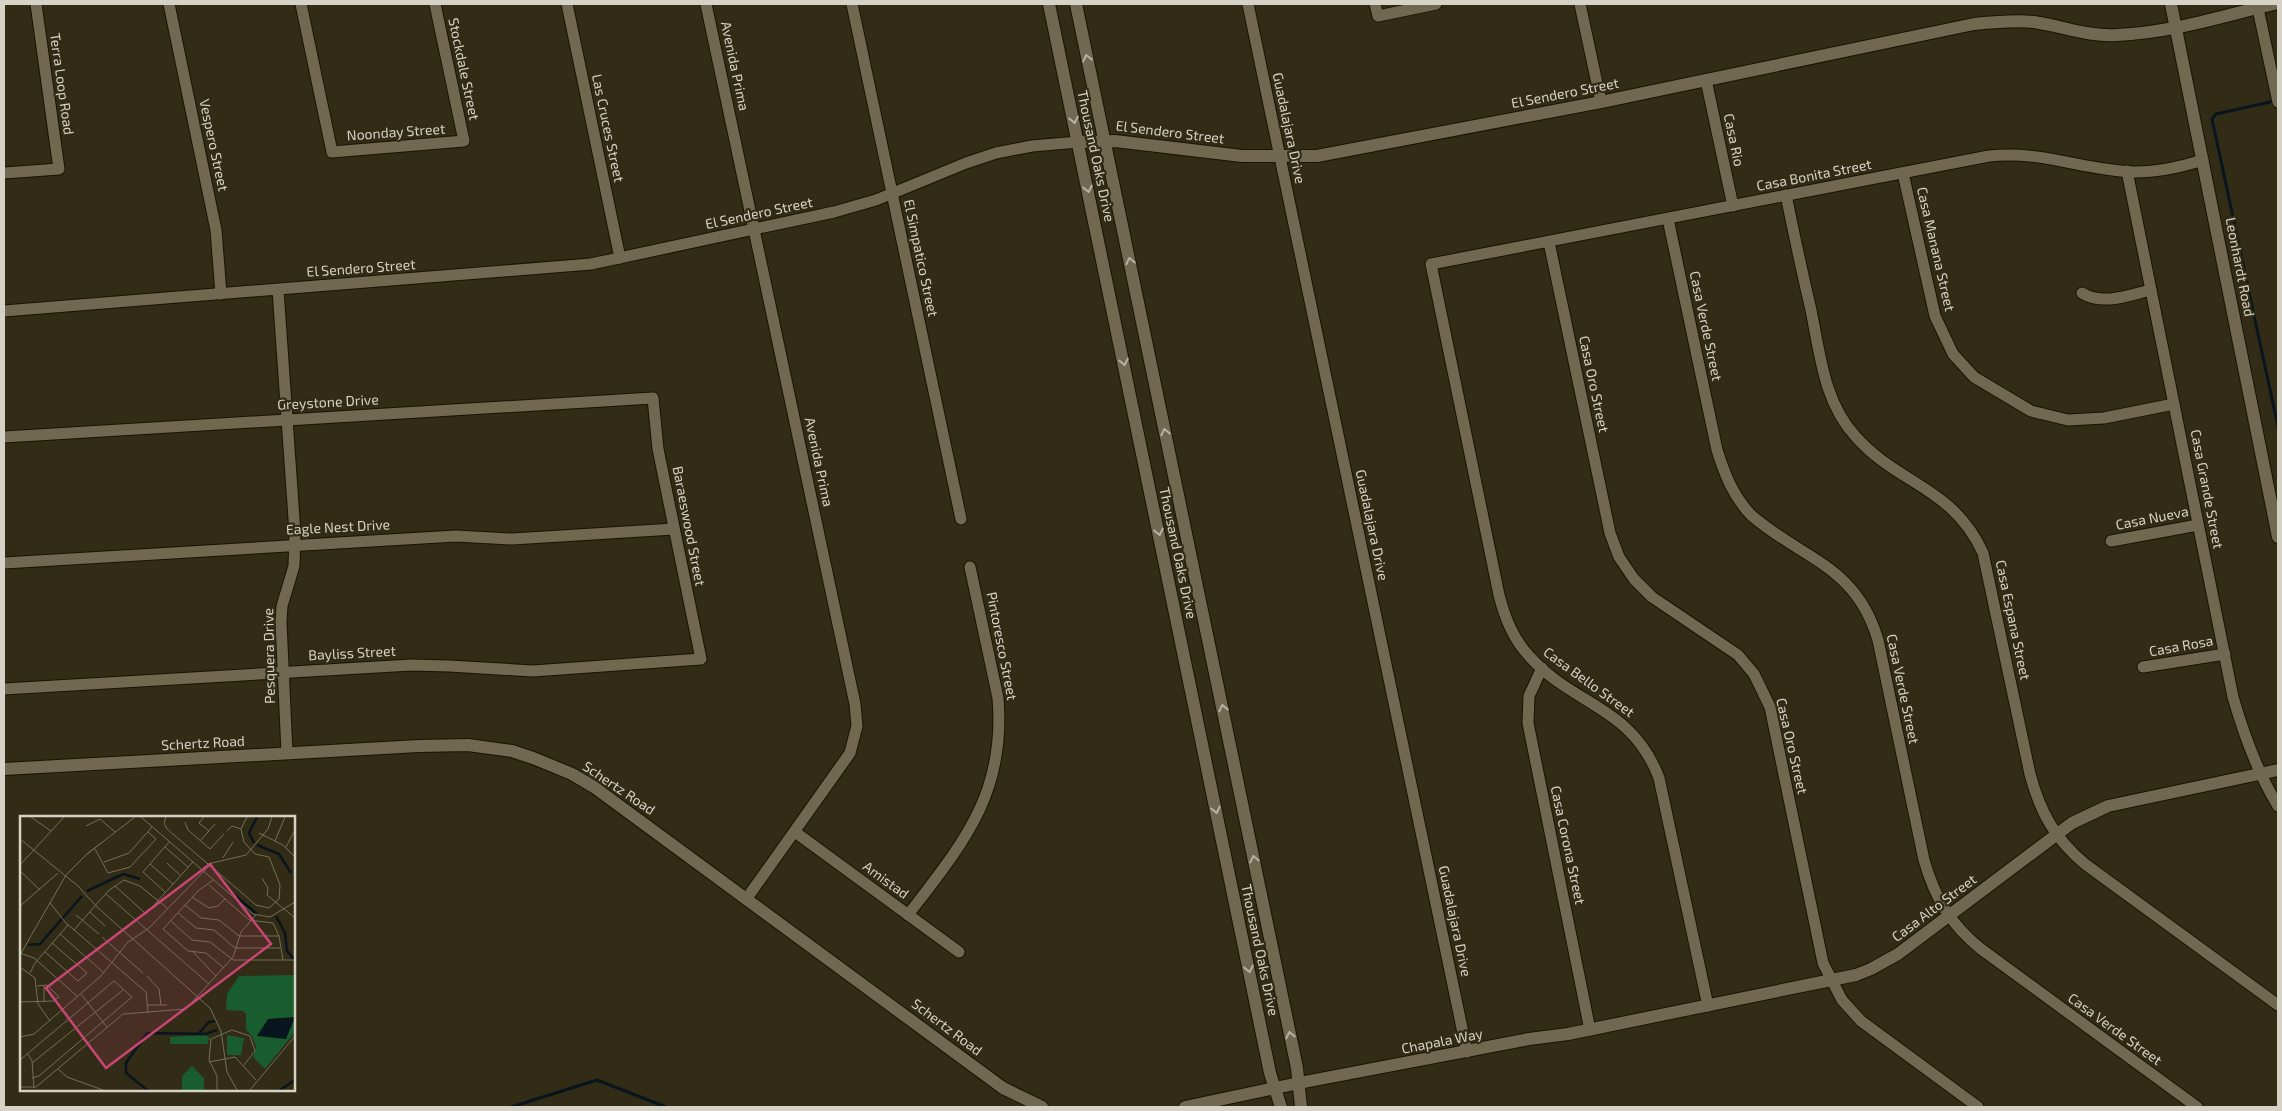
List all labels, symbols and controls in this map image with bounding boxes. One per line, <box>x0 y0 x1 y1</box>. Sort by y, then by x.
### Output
street label: Stockdale Street <box>445 16 484 122</box>
street label: Avenida Prima <box>718 20 753 112</box>
street label: Terra Loop Road <box>47 32 78 136</box>
one-way arrow <box>1083 53 1093 62</box>
street label: Guadalajara Drive <box>1269 71 1310 185</box>
street label: Las Cruces Street <box>589 72 628 184</box>
street label: El Sendero Street <box>1510 74 1620 111</box>
street label: Thousand Oaks Drive <box>1074 89 1119 223</box>
street label: Vespero Street <box>196 97 233 192</box>
street label: Casa Rio <box>1721 112 1748 168</box>
one-way arrow <box>1068 116 1079 125</box>
street label: El Sendero Street <box>1115 116 1225 147</box>
street label: Noonday Street <box>346 120 446 143</box>
street label: Casa Bonita Street <box>1755 155 1873 194</box>
one-way arrow <box>1082 185 1093 194</box>
street label: Casa Manana Street <box>1914 185 1959 313</box>
street label: El Sendero Street <box>704 193 814 232</box>
street label: El Simpatico Street <box>901 198 942 318</box>
street label: Leonhardt Road <box>2223 216 2258 318</box>
street label: El Sendero Street <box>306 255 416 280</box>
one-way arrow <box>1125 256 1136 265</box>
street label: Casa Verde Street <box>1687 269 1726 382</box>
street label: Casa Oro Street <box>1576 334 1613 434</box>
one-way arrow <box>1118 357 1128 366</box>
street label: Greystone Drive <box>277 390 379 413</box>
street label: Avenida Prima <box>802 416 837 508</box>
one-way arrow <box>1161 427 1171 436</box>
street label: Casa Grande Street <box>2188 428 2227 550</box>
street label: Baraeswood Street <box>670 465 709 587</box>
street label: Guadalajara Drive <box>1352 468 1393 582</box>
street label: Thousand Oaks Drive <box>1156 486 1201 620</box>
street label: Casa Nueva <box>2114 502 2190 533</box>
street label: Eagle Nest Drive <box>285 515 391 538</box>
one-way arrow <box>1153 527 1163 536</box>
street label: Casa Espana Street <box>1992 558 2035 681</box>
street label: Pintoresco Street <box>984 590 1021 701</box>
street label: Pesquera Drive <box>259 608 278 704</box>
street label: Casa Rosa <box>2147 631 2214 660</box>
street label: Casa Verde Street <box>1884 632 1923 745</box>
street label: Bayliss Street <box>308 642 396 663</box>
street label: Casa Bello Street <box>1541 643 1638 720</box>
street label: Casa Oro Street <box>1773 696 1812 796</box>
one-way arrow <box>1218 704 1228 713</box>
street label: Schertz Road <box>161 732 245 753</box>
street label: Schertz Road <box>580 757 659 818</box>
street label: Casa Corona Street <box>1548 784 1589 906</box>
one-way arrow <box>1210 805 1221 814</box>
inset map <box>20 816 295 1091</box>
one-way arrow <box>1249 854 1260 863</box>
street label: Amistad <box>860 857 913 902</box>
street label: Guadalajara Drive <box>1435 864 1476 978</box>
street label: Casa Alto Street <box>1888 870 1979 945</box>
street label: Thousand Oaks Drive <box>1238 883 1283 1017</box>
one-way arrow <box>1243 965 1254 973</box>
street label: Casa Verde Street <box>2065 989 2166 1068</box>
street label: Schertz Road <box>909 995 986 1059</box>
street label: Chapala Way <box>1400 1024 1485 1057</box>
one-way arrow <box>1286 1030 1296 1039</box>

